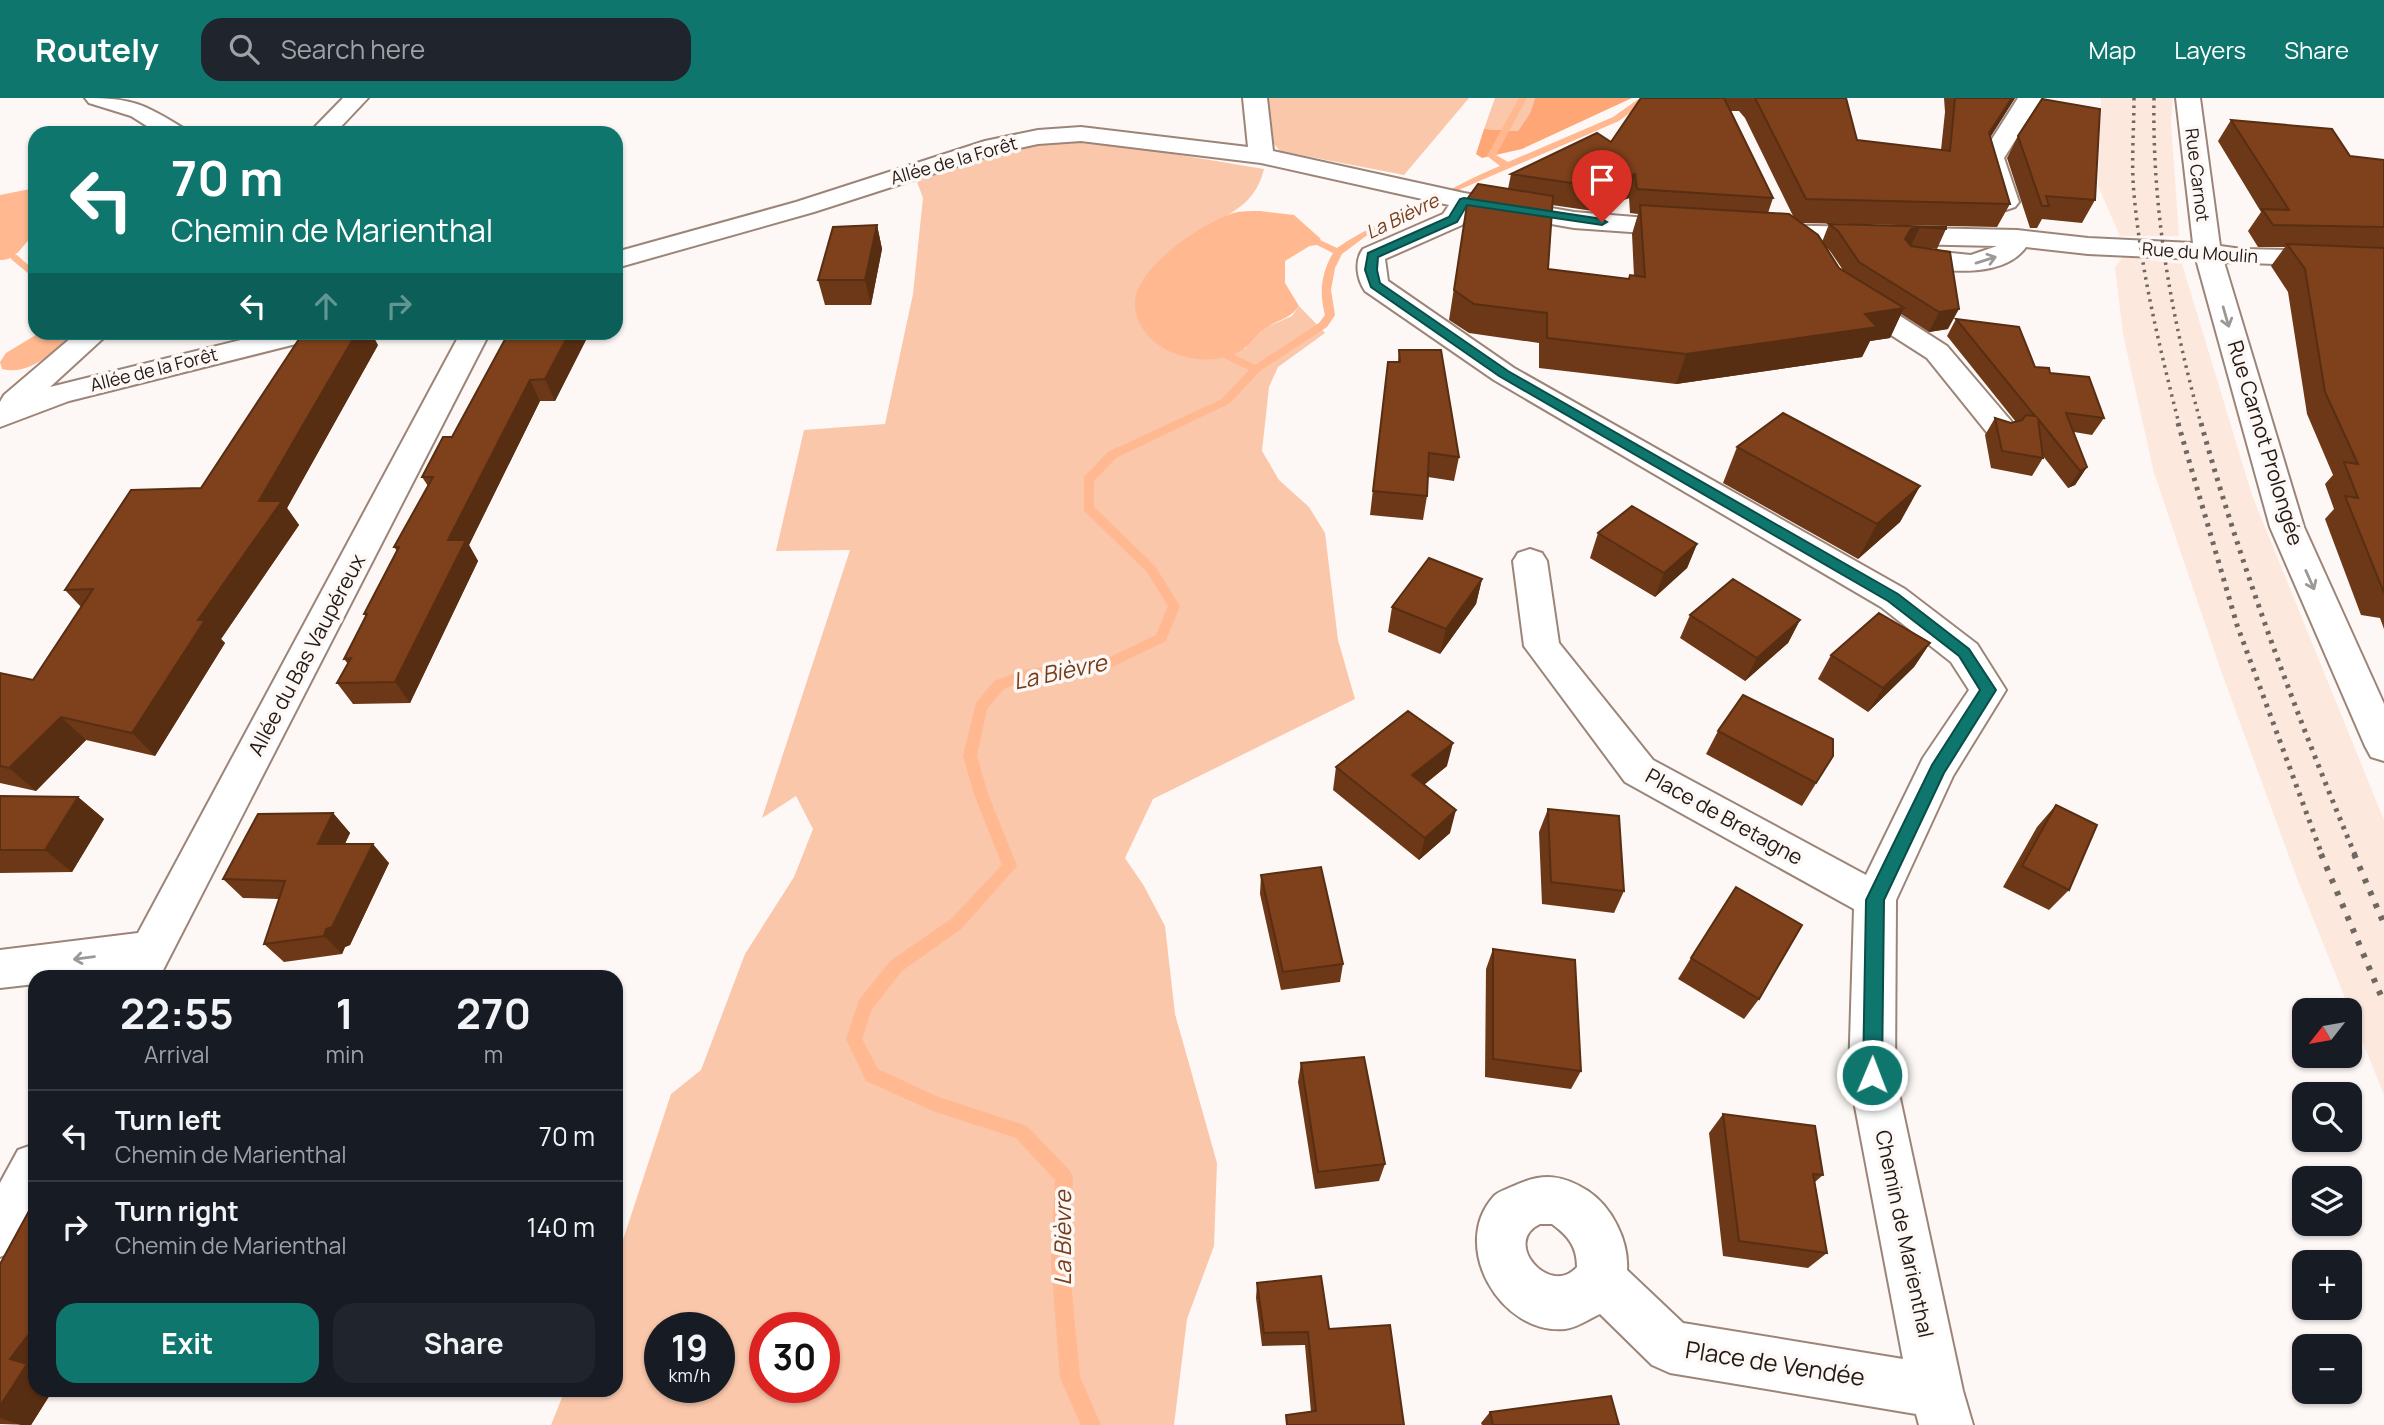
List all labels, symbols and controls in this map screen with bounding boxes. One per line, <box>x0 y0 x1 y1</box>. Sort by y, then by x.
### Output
search box <box>201 18 691 81</box>
text: Routely <box>35 27 159 72</box>
icon: search <box>225 30 263 68</box>
text: Search here <box>281 31 425 67</box>
text: Map <box>2089 33 2136 66</box>
text: Layers <box>2174 33 2246 66</box>
text: Share <box>2284 33 2349 66</box>
street label: Rue Carnot <box>2180 127 2216 223</box>
street label: Allée de la Forêt <box>888 130 1020 190</box>
text: 70 m <box>171 144 283 211</box>
pin <box>1572 150 1632 222</box>
icon: left <box>56 154 147 245</box>
icon: arrive <box>1583 161 1621 199</box>
water label: La Bièvre <box>1361 186 1445 245</box>
text: Chemin de Marienthal <box>171 208 493 252</box>
street label: Rue du Moulin <box>2141 236 2259 268</box>
one-way arrow <box>1974 253 1996 266</box>
icon: left <box>234 287 272 325</box>
icon: ahead <box>307 287 345 325</box>
icon: right <box>380 287 418 325</box>
one-way arrow <box>2220 306 2233 328</box>
street label: Rue Carnot Prolongée <box>2221 337 2311 549</box>
street label: Allée de la Forêt <box>87 342 220 396</box>
street label: Allée du Bas Vaupéreux <box>241 549 371 760</box>
one-way arrow <box>2304 569 2317 590</box>
water label: La Bièvre <box>1010 645 1111 697</box>
street label: Place de Bretagne <box>1641 761 1808 871</box>
one-way arrow <box>74 952 96 965</box>
text: 22:55 <box>120 984 234 1042</box>
text: 1 <box>336 984 354 1042</box>
text: 270 <box>456 984 531 1042</box>
north arrow <box>2292 998 2362 1068</box>
map controls <box>2292 998 2362 1404</box>
text: Arrival <box>144 1038 210 1070</box>
text: min <box>326 1038 364 1070</box>
text: m <box>484 1038 503 1070</box>
position arrow <box>1835 1038 1909 1112</box>
button: search <box>2292 1082 2362 1152</box>
text: Turn left <box>115 1102 222 1138</box>
icon: left <box>56 1117 94 1155</box>
text: 70 m <box>539 1118 595 1154</box>
street label: Chemin de Marienthal <box>1869 1127 1941 1340</box>
text: Chemin de Marienthal <box>115 1138 347 1170</box>
button: layers <box>2292 1166 2362 1236</box>
water label: La Bièvre <box>1046 1189 1078 1285</box>
text: Turn right <box>115 1193 239 1229</box>
icon: right <box>56 1208 94 1246</box>
text: 140 m <box>526 1209 595 1245</box>
text: Chemin de Marienthal <box>115 1229 347 1261</box>
button: + <box>2292 1250 2362 1320</box>
button: Exit <box>56 1303 319 1383</box>
button: Share <box>333 1303 595 1383</box>
speed limit sign: 30 <box>749 1312 840 1403</box>
text: 19 <box>671 1324 708 1372</box>
street label: Place de Vendée <box>1683 1332 1867 1393</box>
button: − <box>2292 1334 2362 1404</box>
text: km/h <box>669 1363 710 1387</box>

